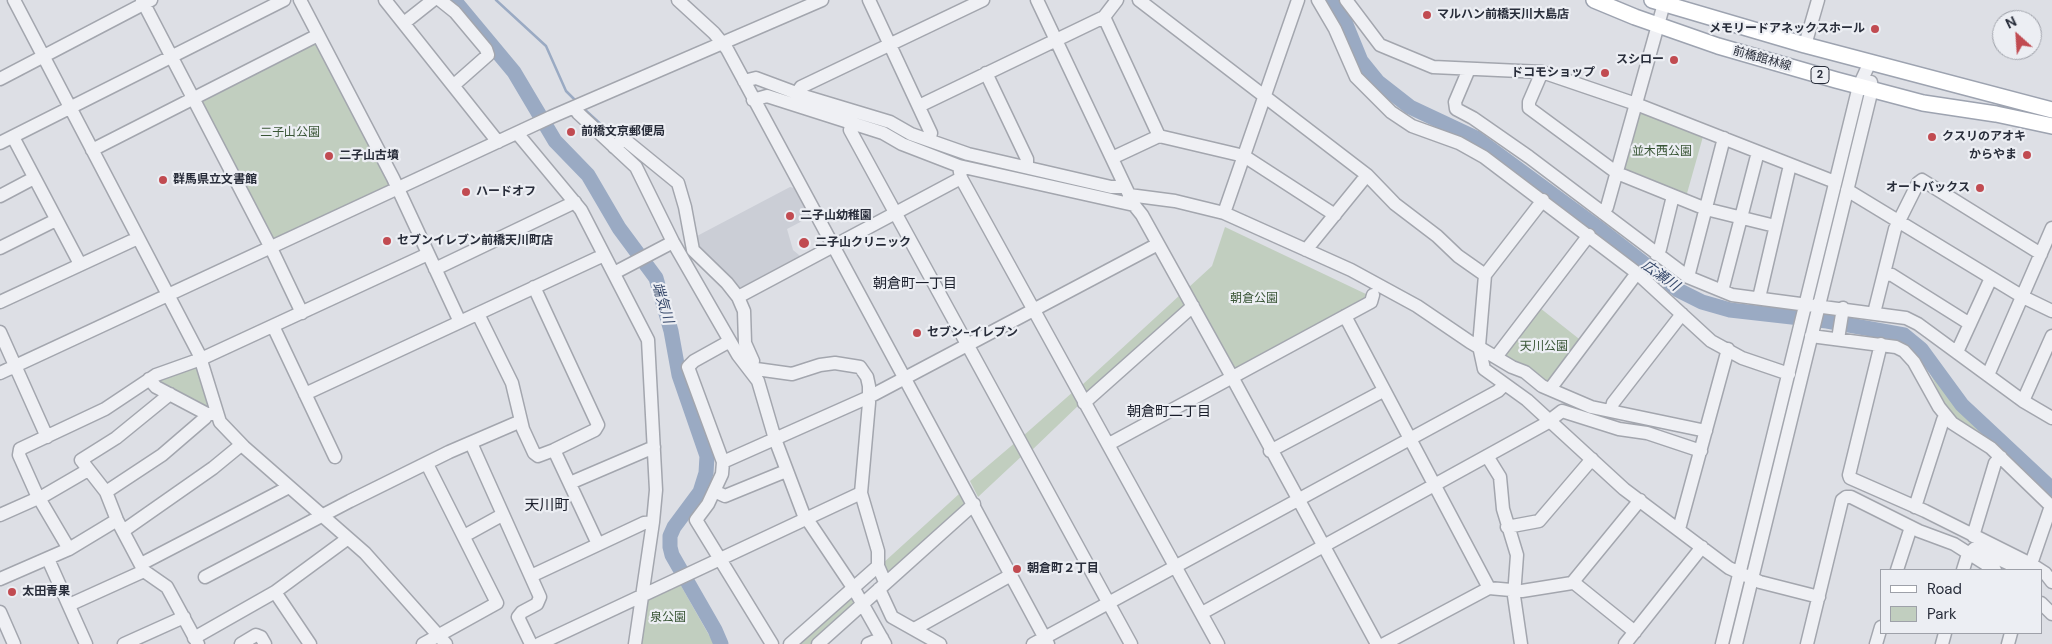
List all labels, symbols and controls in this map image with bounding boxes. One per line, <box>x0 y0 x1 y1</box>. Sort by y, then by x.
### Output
place label: マルハン前橋天川大島店 <box>1437 8 1569 22</box>
marker: マルハン前橋天川大島店 <box>1421 9 1433 21</box>
north arrow <box>1992 10 2042 60</box>
text: N <box>2002 12 2019 33</box>
place label: メモリードアネックスホール <box>1709 22 1865 36</box>
marker: メモリードアネックスホール <box>1869 23 1881 35</box>
street label: 前橋館林線 <box>1731 44 1793 74</box>
place label: スシロー <box>1616 53 1664 67</box>
marker: スシロー <box>1668 54 1680 66</box>
place label: ドコモショップ <box>1511 66 1595 80</box>
road number: 2 <box>1811 66 1829 84</box>
marker: ドコモショップ <box>1599 67 1611 79</box>
place label: 前橋文京郵便局 <box>581 125 665 139</box>
park label: 二子山公園 <box>260 126 320 140</box>
marker: 前橋文京郵便局 <box>565 126 577 138</box>
place label: クスリのアオキ <box>1942 130 2026 144</box>
marker: クスリのアオキ <box>1926 131 1938 143</box>
park label: 並木西公園 <box>1632 145 1692 159</box>
place label: からやま <box>1969 148 2017 162</box>
place label: 二子山古墳 <box>339 149 399 163</box>
marker: からやま <box>2021 149 2033 161</box>
marker: 二子山古墳 <box>323 150 335 162</box>
place label: 群馬県立文書館 <box>173 173 257 187</box>
marker: 群馬県立文書館 <box>157 174 169 186</box>
place label: オートバックス <box>1886 181 1970 195</box>
marker: オートバックス <box>1974 182 1986 194</box>
place label: ハードオフ <box>476 185 536 199</box>
marker: ハードオフ <box>460 186 472 198</box>
place label: 二子山幼稚園 <box>800 209 872 223</box>
marker: 二子山幼稚園 <box>784 210 796 222</box>
place label: セブンイレブン前橋天川町店 <box>397 234 553 248</box>
marker: セブンイレブン前橋天川町店 <box>381 235 393 247</box>
marker: 二子山クリニック <box>797 236 811 250</box>
place label: 二子山クリニック <box>815 236 911 250</box>
water label: 広瀬川 <box>1638 257 1682 295</box>
district label: 朝倉町一丁目 <box>873 276 957 292</box>
water label: 端気川 <box>648 280 676 326</box>
park label: 朝倉公園 <box>1230 292 1278 306</box>
place label: セブン-イレブン <box>927 326 1018 340</box>
marker: セブン-イレブン <box>911 327 923 339</box>
park label: 天川公園 <box>1520 340 1568 354</box>
district label: 朝倉町二丁目 <box>1127 404 1211 420</box>
district label: 天川町 <box>525 497 569 515</box>
place label: 朝倉町２丁目 <box>1027 562 1099 576</box>
marker: 朝倉町２丁目 <box>1011 563 1023 575</box>
legend <box>1880 569 2042 634</box>
text: Road <box>1927 579 1962 599</box>
place label: 太田青果 <box>22 585 70 599</box>
marker: 太田青果 <box>6 586 18 598</box>
text: Park <box>1927 604 1957 624</box>
park label: 泉公園 <box>650 611 686 625</box>

